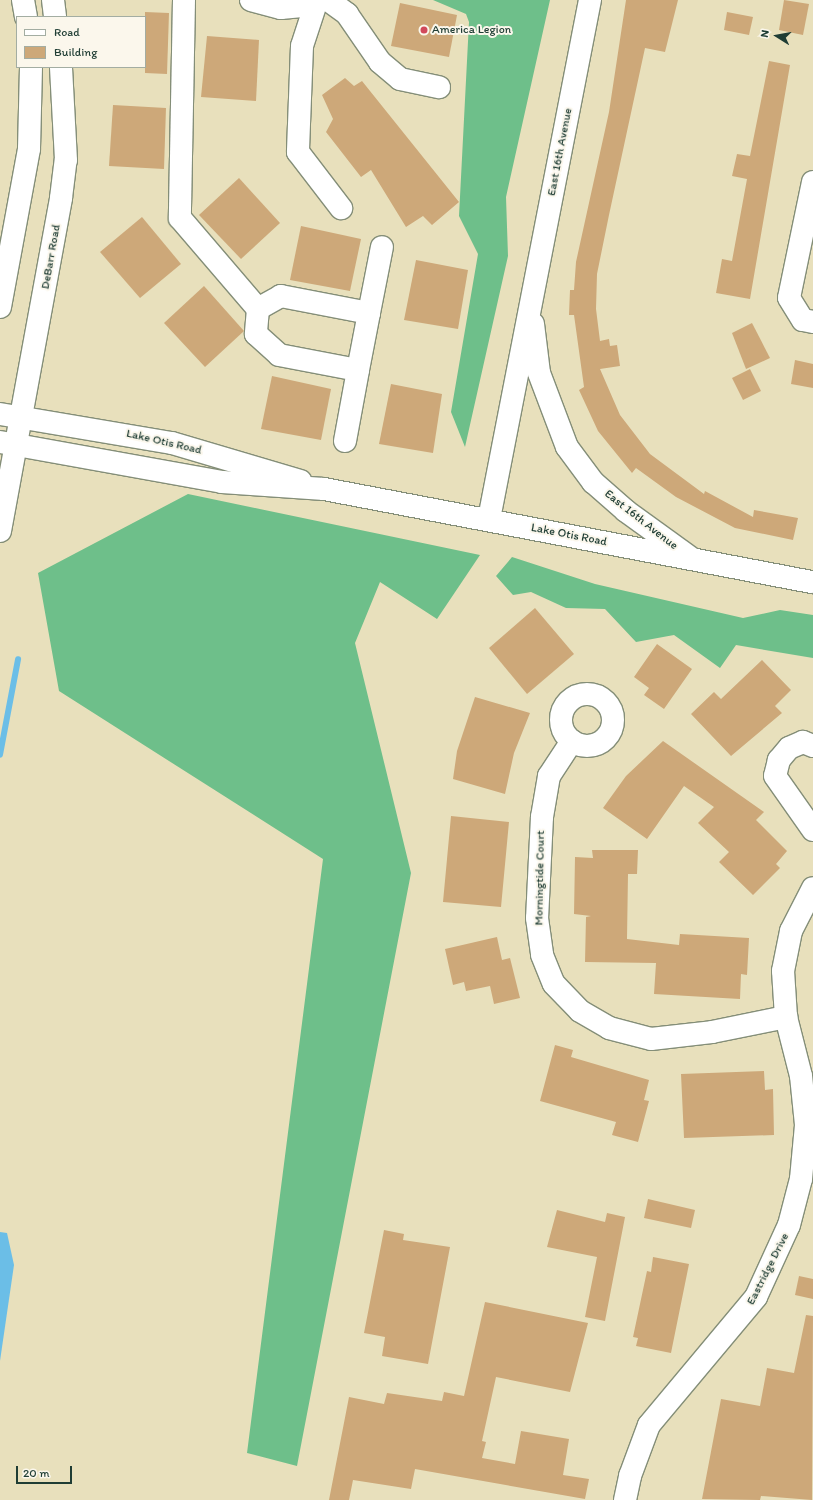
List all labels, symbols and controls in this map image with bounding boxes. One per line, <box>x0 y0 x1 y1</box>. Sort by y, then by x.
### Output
legend <box>16 16 146 68</box>
north arrow <box>757 16 797 56</box>
place label: America Legion <box>432 23 511 37</box>
text: Road <box>54 25 80 39</box>
marker: America Legion <box>419 25 429 35</box>
text: N <box>758 29 772 39</box>
text: Building <box>54 45 97 59</box>
street label: East 16th Avenue <box>545 107 575 197</box>
street label: DeBarr Road <box>38 224 64 290</box>
street label: Lake Otis Road <box>125 426 203 458</box>
street label: East 16th Avenue <box>602 487 680 553</box>
street label: Lake Otis Road <box>530 521 608 549</box>
street label: Morningtide Court <box>532 830 548 926</box>
street label: Eastridge Drive <box>744 1231 792 1307</box>
scale bar <box>18 1458 74 1484</box>
text: 20 m <box>23 1466 50 1480</box>

